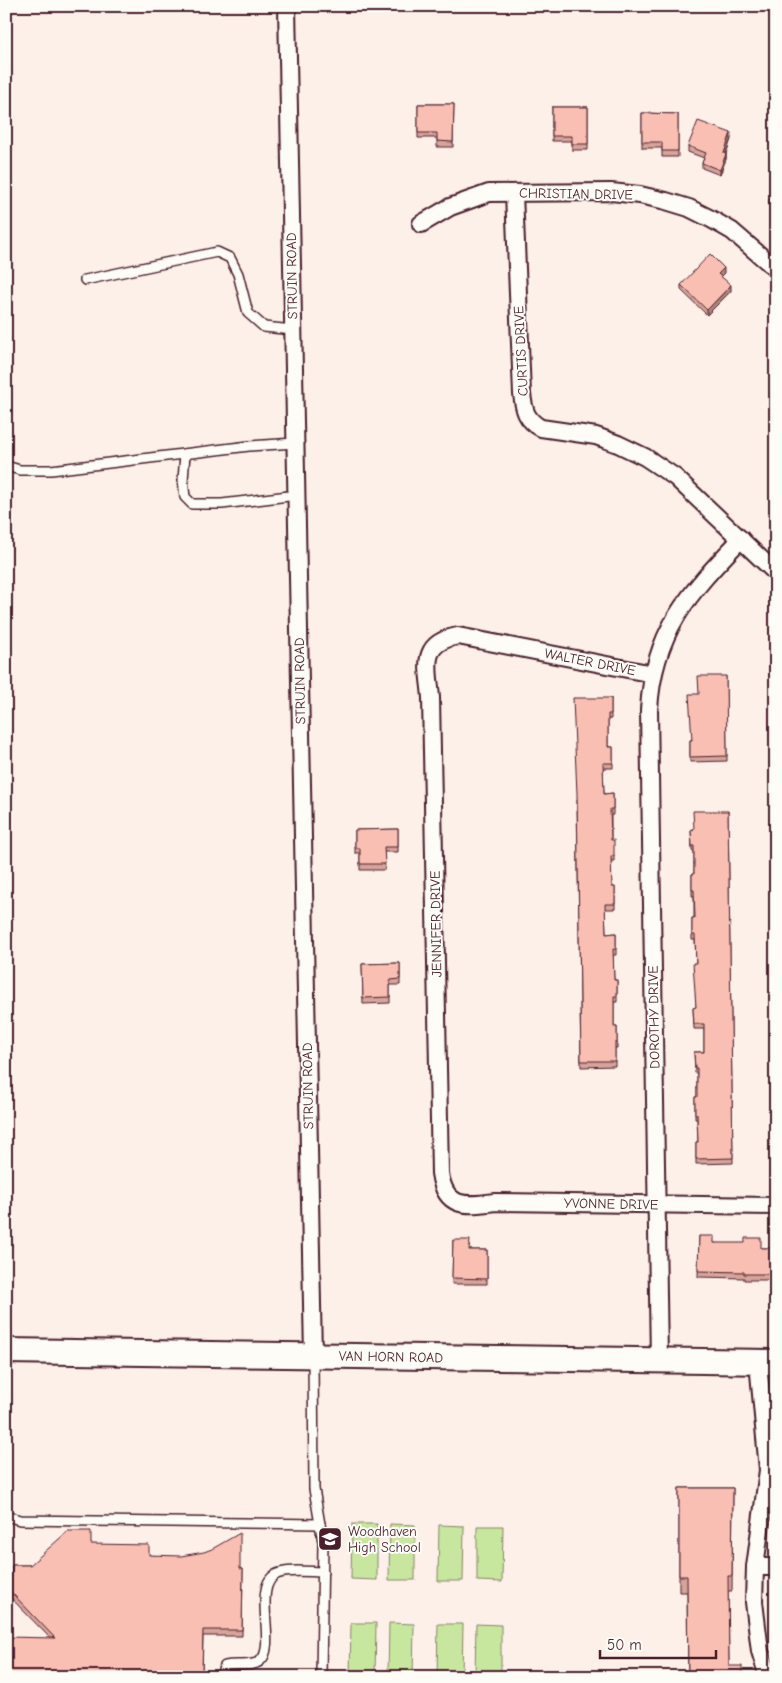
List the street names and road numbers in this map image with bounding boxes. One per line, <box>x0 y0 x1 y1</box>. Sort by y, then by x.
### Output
street label: CHRISTIAN DRIVE <box>519 185 633 203</box>
street label: STRUIN ROAD <box>283 232 301 319</box>
street label: CURTIS DRIVE <box>510 305 532 397</box>
street label: STRUIN ROAD <box>291 637 309 724</box>
street label: WALTER DRIVE <box>543 645 637 679</box>
street label: JENNIFER DRIVE <box>427 870 445 978</box>
street label: DOROTHY DRIVE <box>645 965 663 1069</box>
street label: STRUIN ROAD <box>299 1042 317 1129</box>
street label: YVONNE DRIVE <box>564 1195 658 1213</box>
street label: VAN HORN ROAD <box>339 1348 443 1366</box>

